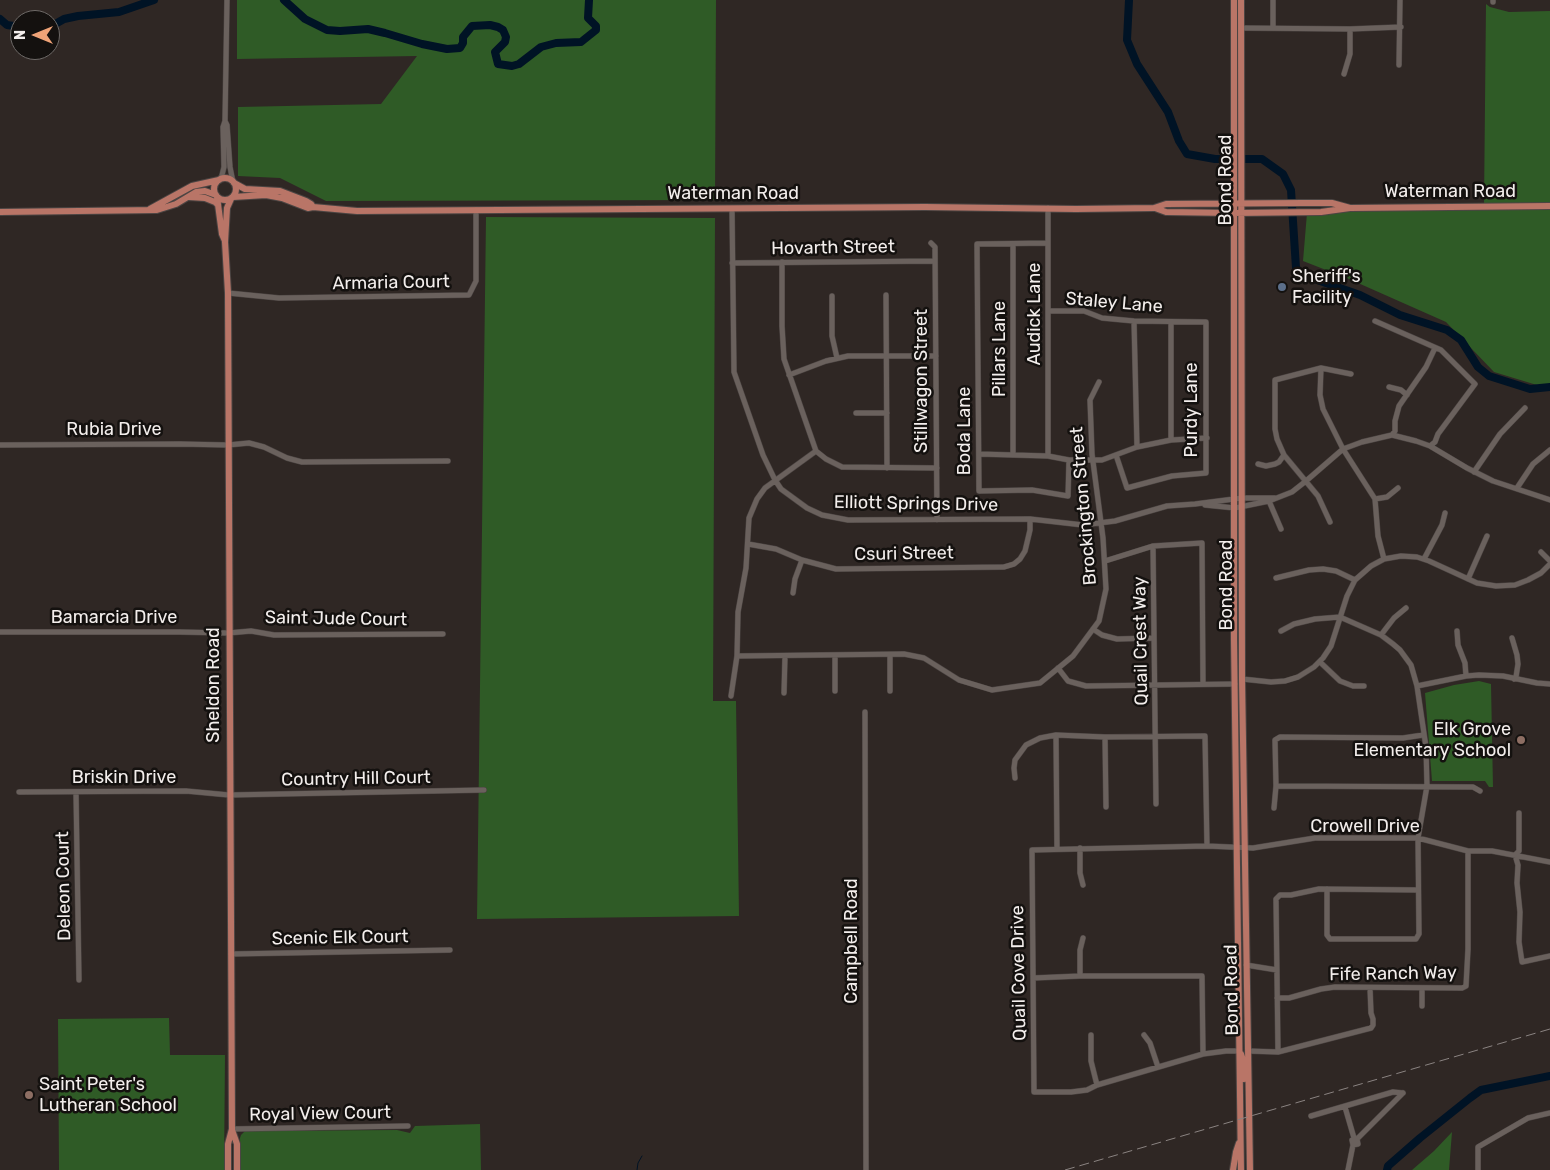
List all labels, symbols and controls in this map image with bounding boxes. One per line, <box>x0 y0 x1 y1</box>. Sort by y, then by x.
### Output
north arrow <box>10 10 60 60</box>
text: N <box>12 30 29 40</box>
street label: Bond Road <box>1215 134 1237 226</box>
street label: Waterman Road <box>1384 181 1516 203</box>
street label: Waterman Road <box>667 183 799 205</box>
street label: Hovarth Street <box>771 236 895 260</box>
street label: Audick Lane <box>1024 263 1046 365</box>
place label: Sheriff's Facility <box>1292 266 1361 308</box>
street label: Armaria Court <box>332 271 450 295</box>
marker: Sheriff's Facility <box>1276 281 1288 293</box>
street label: Staley Lane <box>1064 288 1164 318</box>
street label: Pillars Lane <box>989 301 1011 397</box>
street label: Stillwagon Street <box>911 309 933 453</box>
street label: Purdy Lane <box>1181 362 1203 458</box>
street label: Boda Lane <box>954 387 976 475</box>
street label: Rubia Drive <box>66 419 162 441</box>
street label: Brockington Street <box>1066 426 1102 586</box>
street label: Elliott Springs Drive <box>834 492 998 516</box>
street label: Bond Road <box>1216 539 1238 631</box>
street label: Csuri Street <box>854 542 954 566</box>
street label: Quail Crest Way <box>1129 576 1153 706</box>
street label: Bamarcia Drive <box>51 607 177 629</box>
street label: Saint Jude Court <box>265 607 407 631</box>
street label: Sheldon Road <box>203 627 225 743</box>
place label: Elk Grove Elementary School <box>1353 719 1511 762</box>
marker: Elk Grove Elementary School <box>1515 734 1527 746</box>
street label: Briskin Drive <box>72 767 176 789</box>
street label: Country Hill Court <box>281 767 431 791</box>
street label: Crowell Drive <box>1310 816 1420 838</box>
street label: Deleon Court <box>52 831 76 941</box>
street label: Campbell Road <box>841 878 863 1004</box>
street label: Quail Cove Drive <box>1007 905 1031 1041</box>
street label: Scenic Elk Court <box>271 926 409 950</box>
street label: Bond Road <box>1220 944 1244 1036</box>
street label: Fife Ranch Way <box>1329 962 1457 986</box>
place label: Saint Peter's Lutheran School <box>39 1074 177 1116</box>
marker: Saint Peter's Lutheran School <box>23 1089 35 1101</box>
street label: Royal View Court <box>249 1102 391 1126</box>

